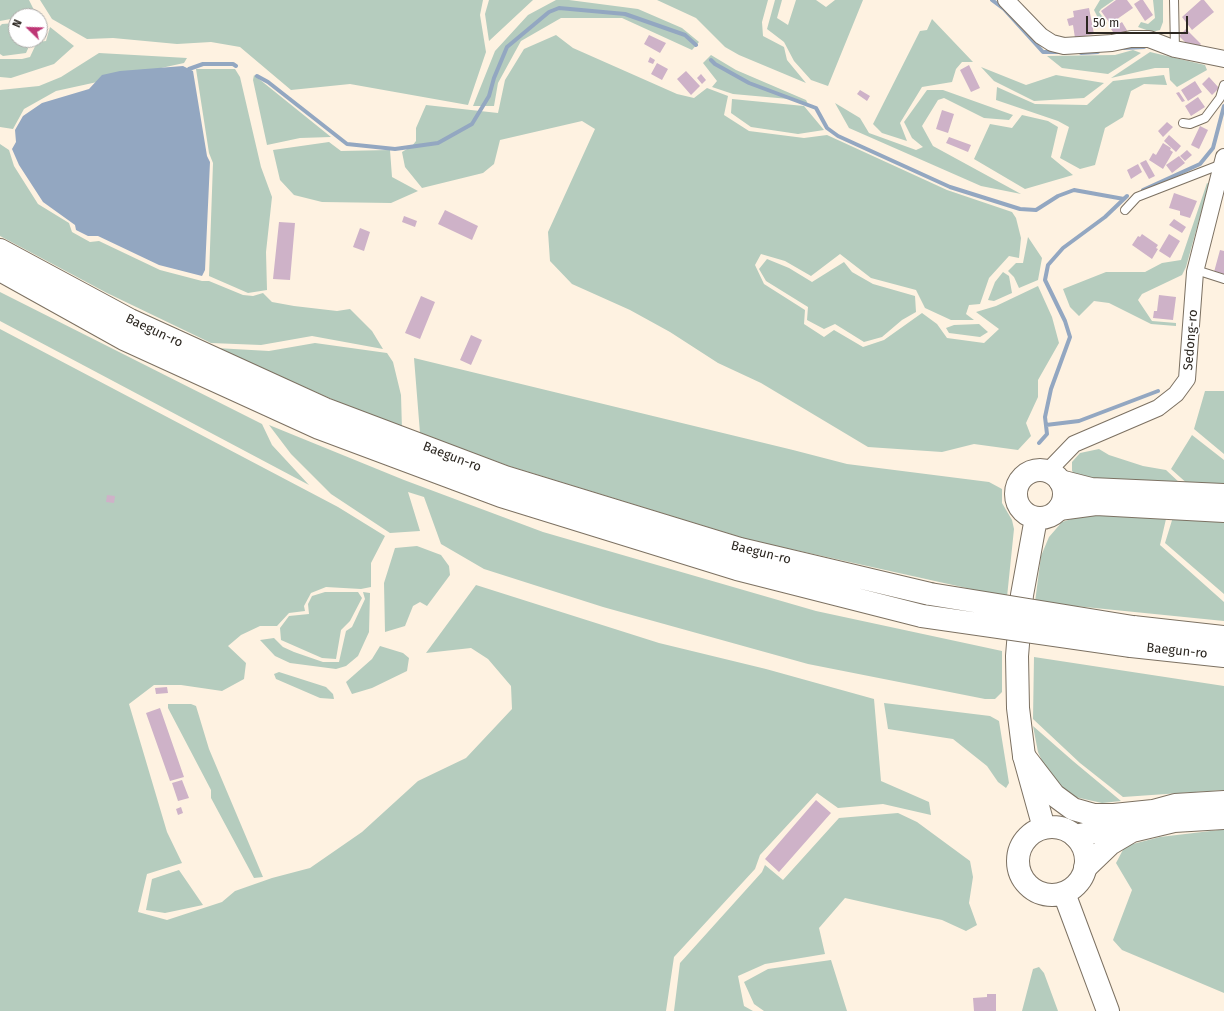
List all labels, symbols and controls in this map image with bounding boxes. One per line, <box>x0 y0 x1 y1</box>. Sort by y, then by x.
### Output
north arrow <box>8 8 48 48</box>
scale bar <box>1088 8 1190 34</box>
text: 50 m <box>1093 16 1119 30</box>
text: N <box>10 18 25 29</box>
street label: Sedong-ro <box>1181 309 1201 371</box>
street label: Baegun-ro <box>123 311 185 351</box>
street label: Baegun-ro <box>421 439 483 475</box>
street label: Baegun-ro <box>729 538 793 568</box>
street label: Baegun-ro <box>1146 640 1208 662</box>

